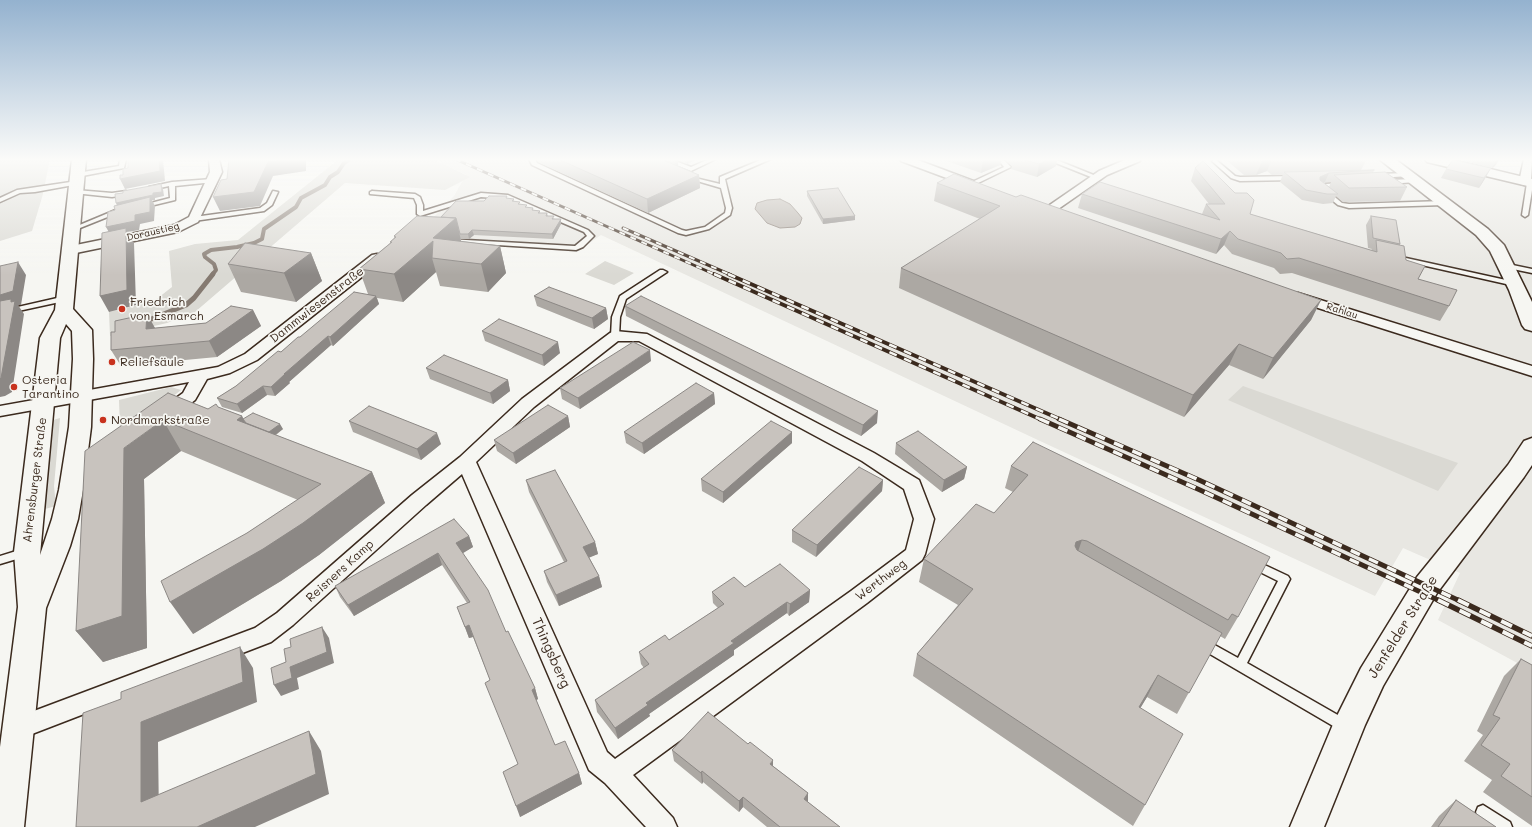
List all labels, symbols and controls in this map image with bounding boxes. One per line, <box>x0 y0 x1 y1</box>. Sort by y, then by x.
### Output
street label: Doraustieg <box>125 220 181 244</box>
street label: Dammwiesenstraße <box>267 264 367 346</box>
place label: Friedrich von Esmarch <box>130 295 204 323</box>
street label: Rahlau <box>1325 300 1359 322</box>
marker: Friedrich von Esmarch <box>117 304 127 314</box>
place label: Reliefsäule <box>120 355 184 369</box>
marker: Reliefsäule <box>107 357 117 367</box>
place label: Osteria Tarantino <box>22 373 79 401</box>
marker: Osteria Tarantino <box>9 382 19 392</box>
place label: Nordmarkstraße <box>111 413 210 427</box>
marker: Nordmarkstraße <box>98 415 108 425</box>
street label: Ahrensburger Straße <box>20 417 50 543</box>
street label: Reisners Kamp <box>303 537 377 605</box>
street label: Werthweg <box>853 556 909 604</box>
street label: Jenfelder Straße <box>1365 572 1441 682</box>
street label: Thingsberg <box>528 615 574 691</box>

